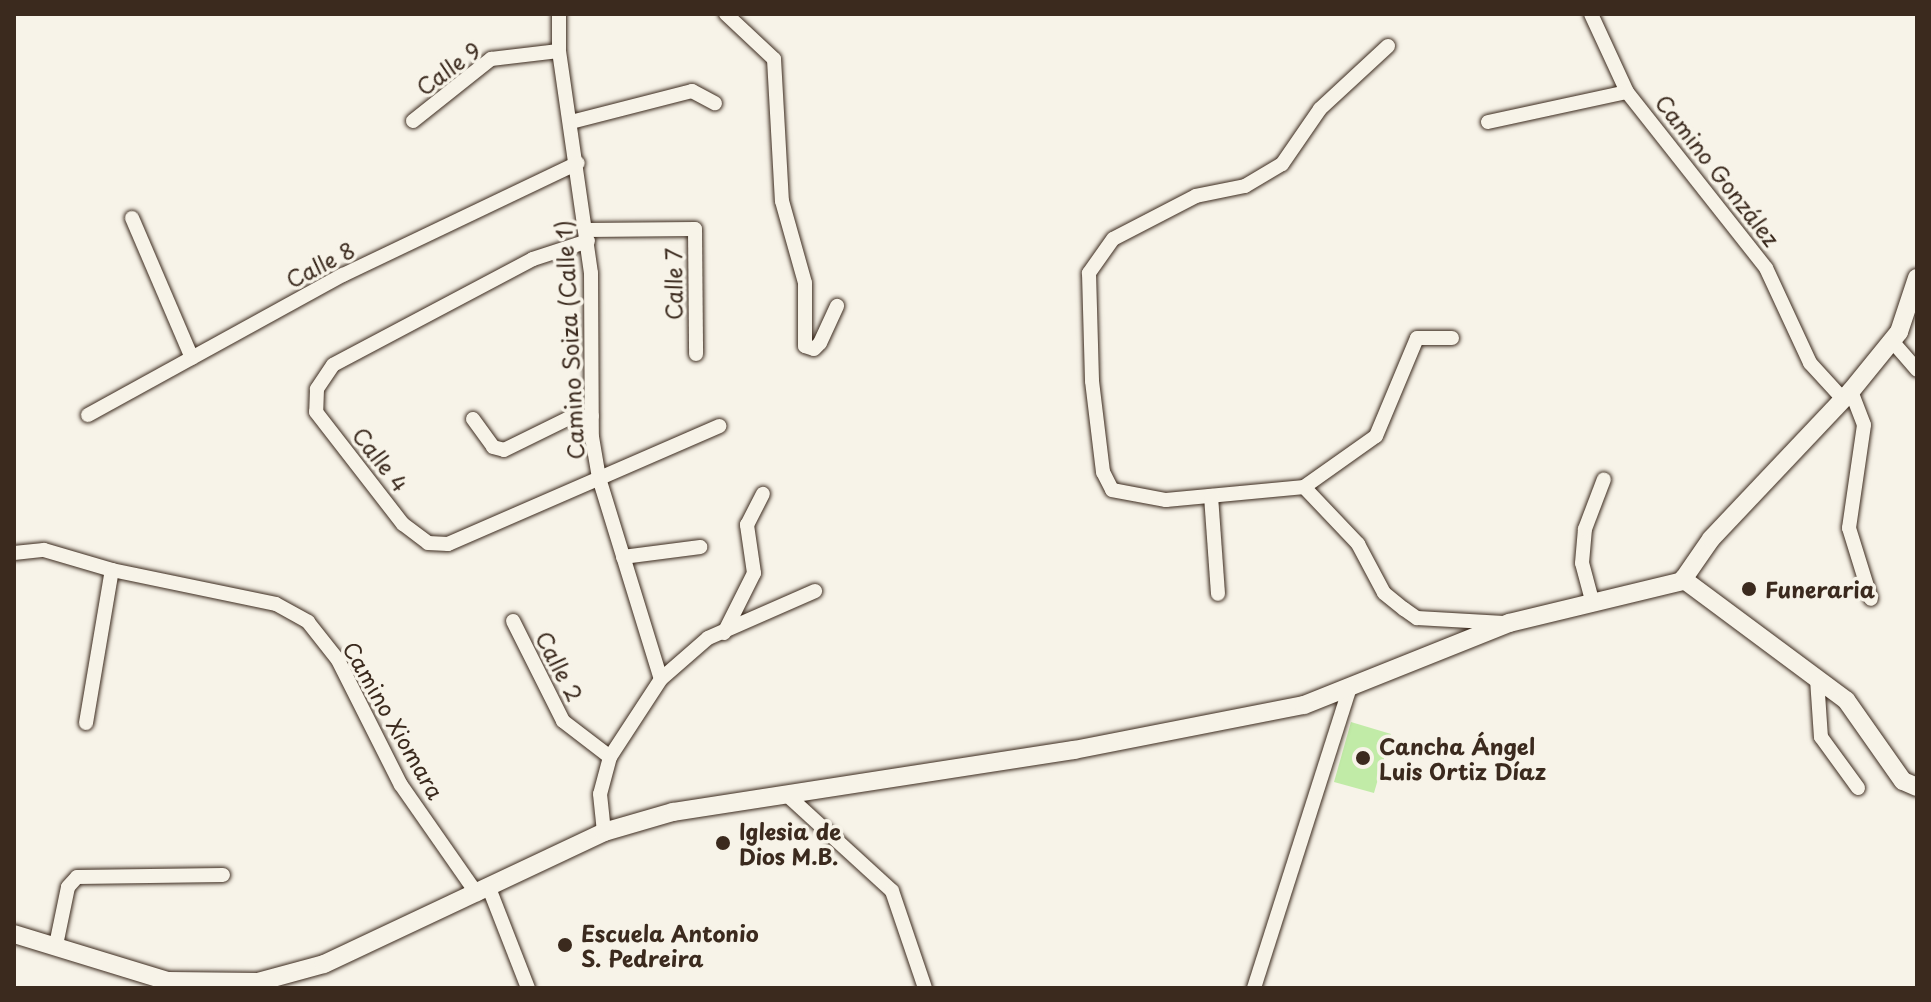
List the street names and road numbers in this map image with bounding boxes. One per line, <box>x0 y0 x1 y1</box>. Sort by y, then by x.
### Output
street label: Calle 9 <box>410 36 486 100</box>
street label: Camino González <box>1650 89 1786 251</box>
street label: Camino Soiza (Calle 1) <box>550 219 588 461</box>
street label: Calle 8 <box>281 235 359 293</box>
street label: Calle 7 <box>660 247 686 321</box>
street label: Calle 4 <box>347 421 415 497</box>
street label: Calle 2 <box>531 626 589 706</box>
street label: Camino Xiomara <box>338 637 450 803</box>

